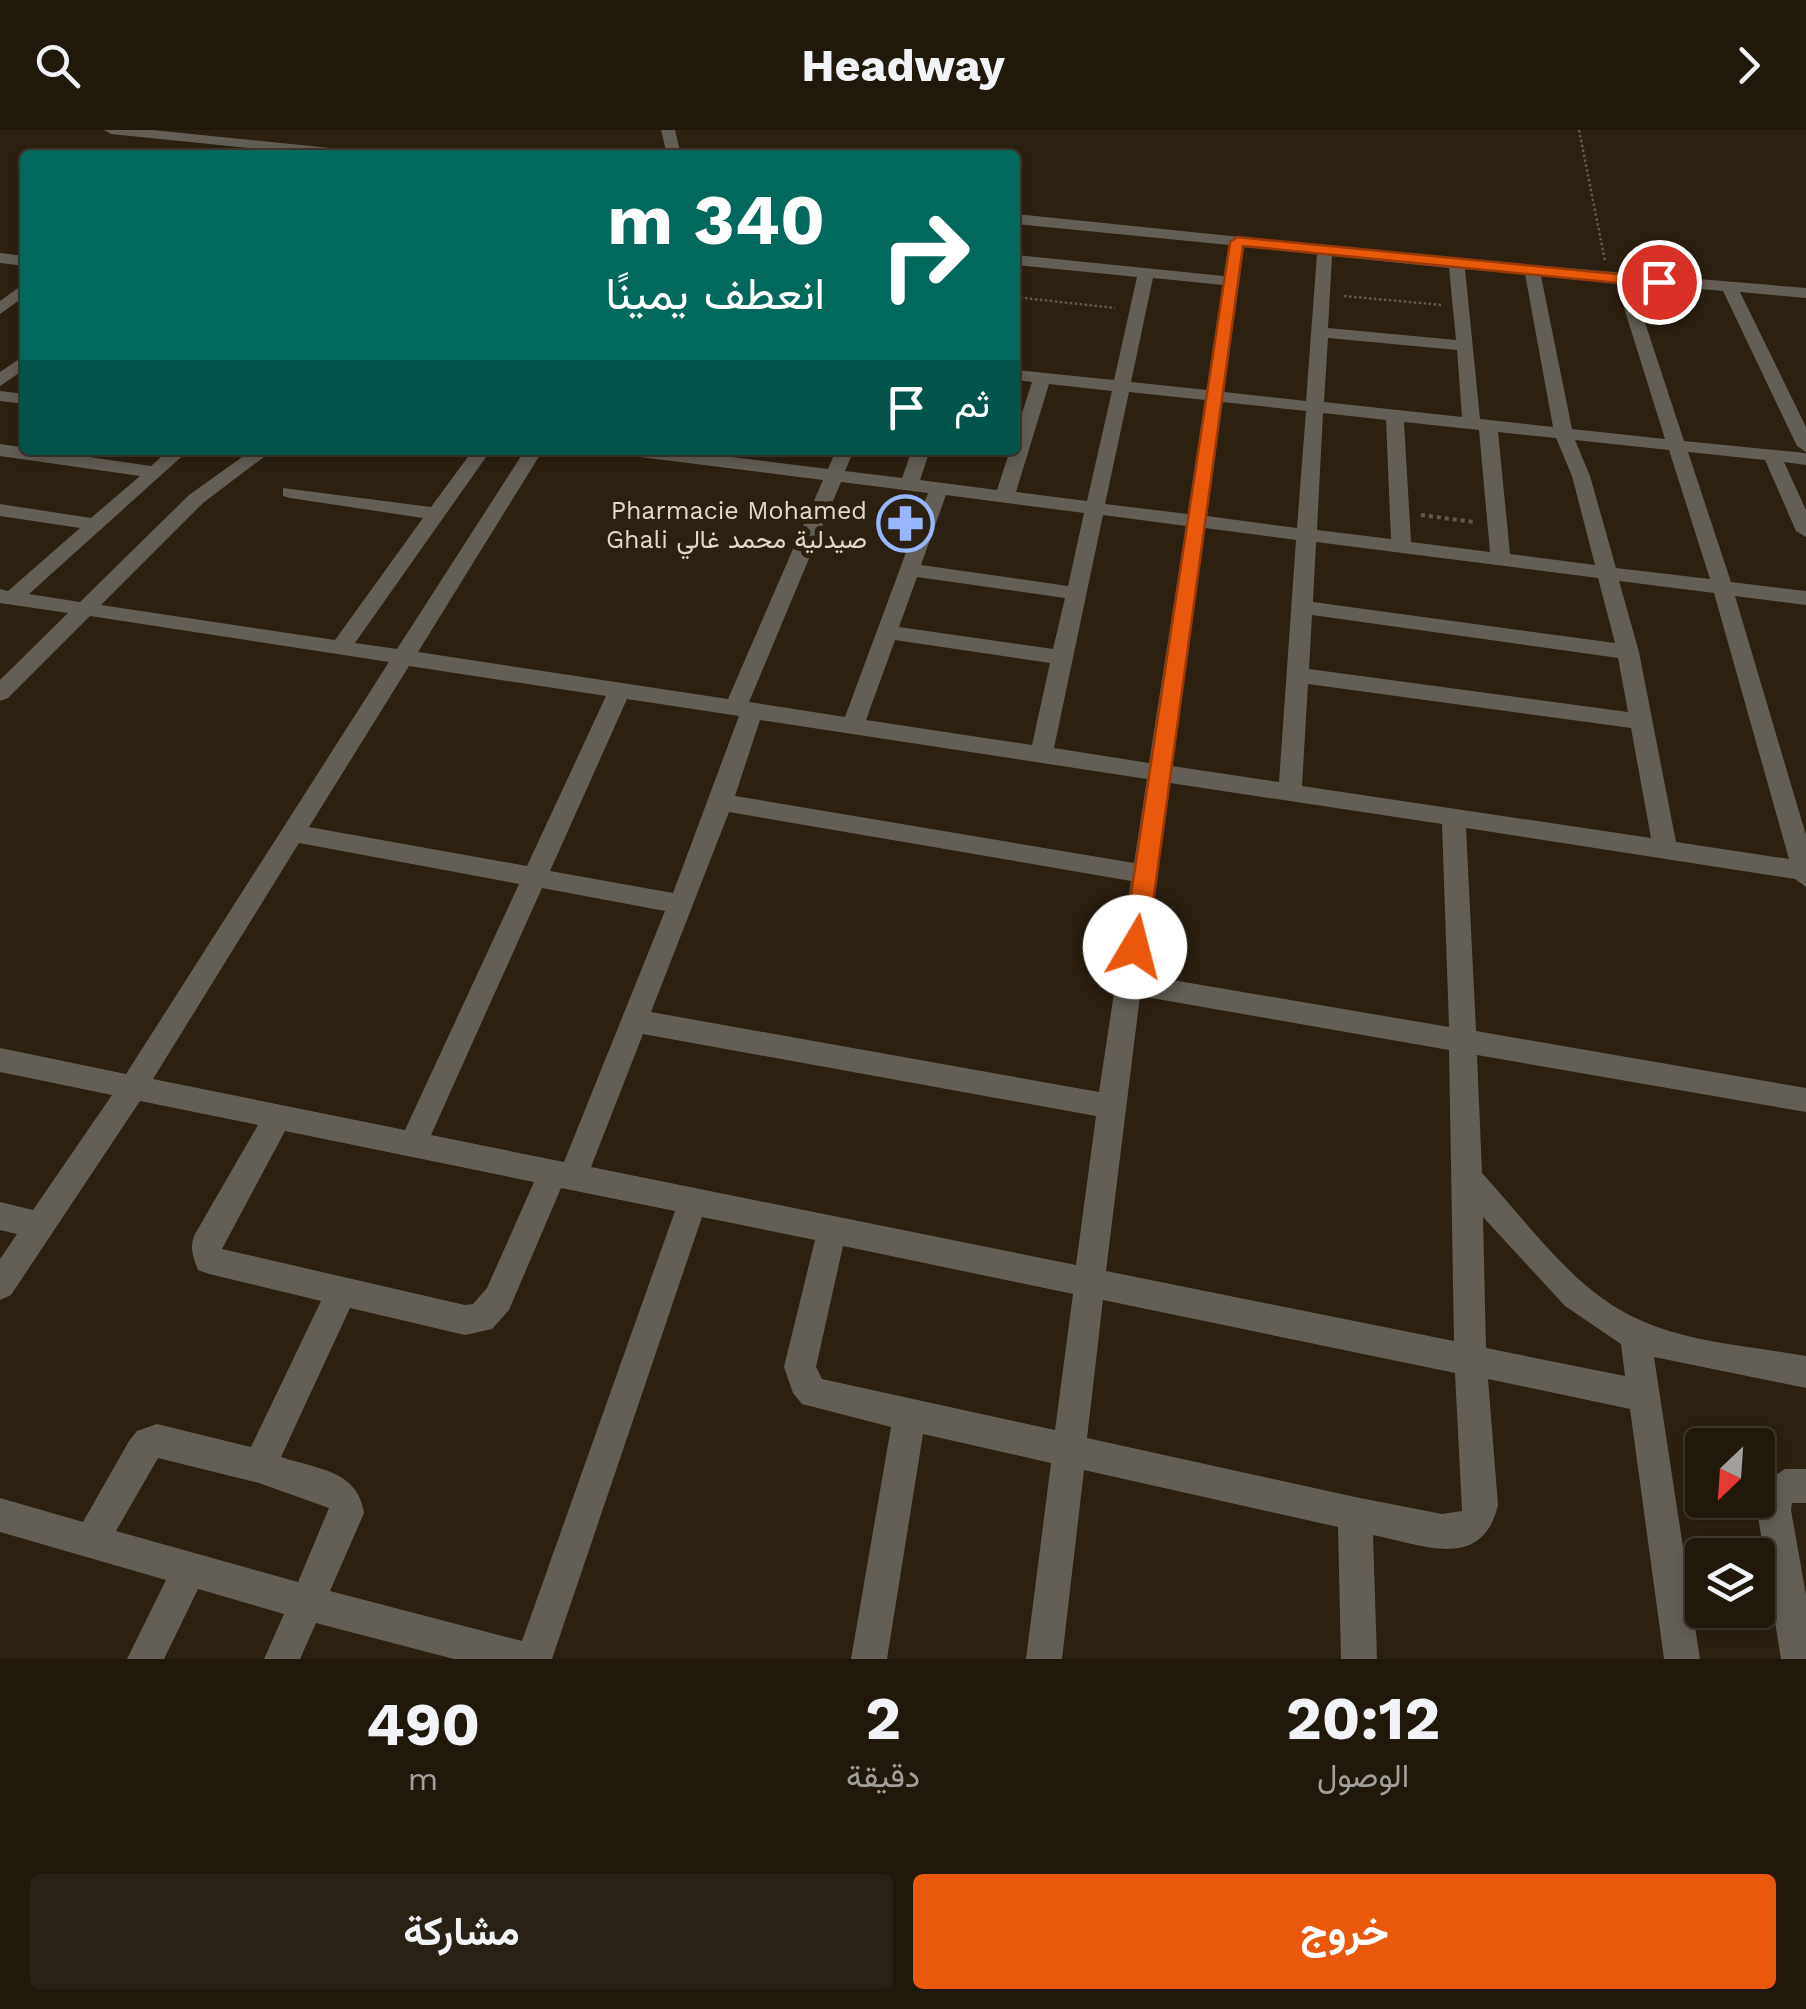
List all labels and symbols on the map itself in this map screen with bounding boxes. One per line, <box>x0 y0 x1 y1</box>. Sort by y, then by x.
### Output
pin <box>1617 240 1702 325</box>
pharmacy icon: Pharmacie Mohamed Ghali صيدلية محمد غالي <box>876 494 936 554</box>
place label: Pharmacie Mohamed Ghali صيدلية محمد غالي <box>606 496 867 560</box>
position arrow <box>1083 895 1187 999</box>
north arrow <box>1685 1428 1775 1518</box>

